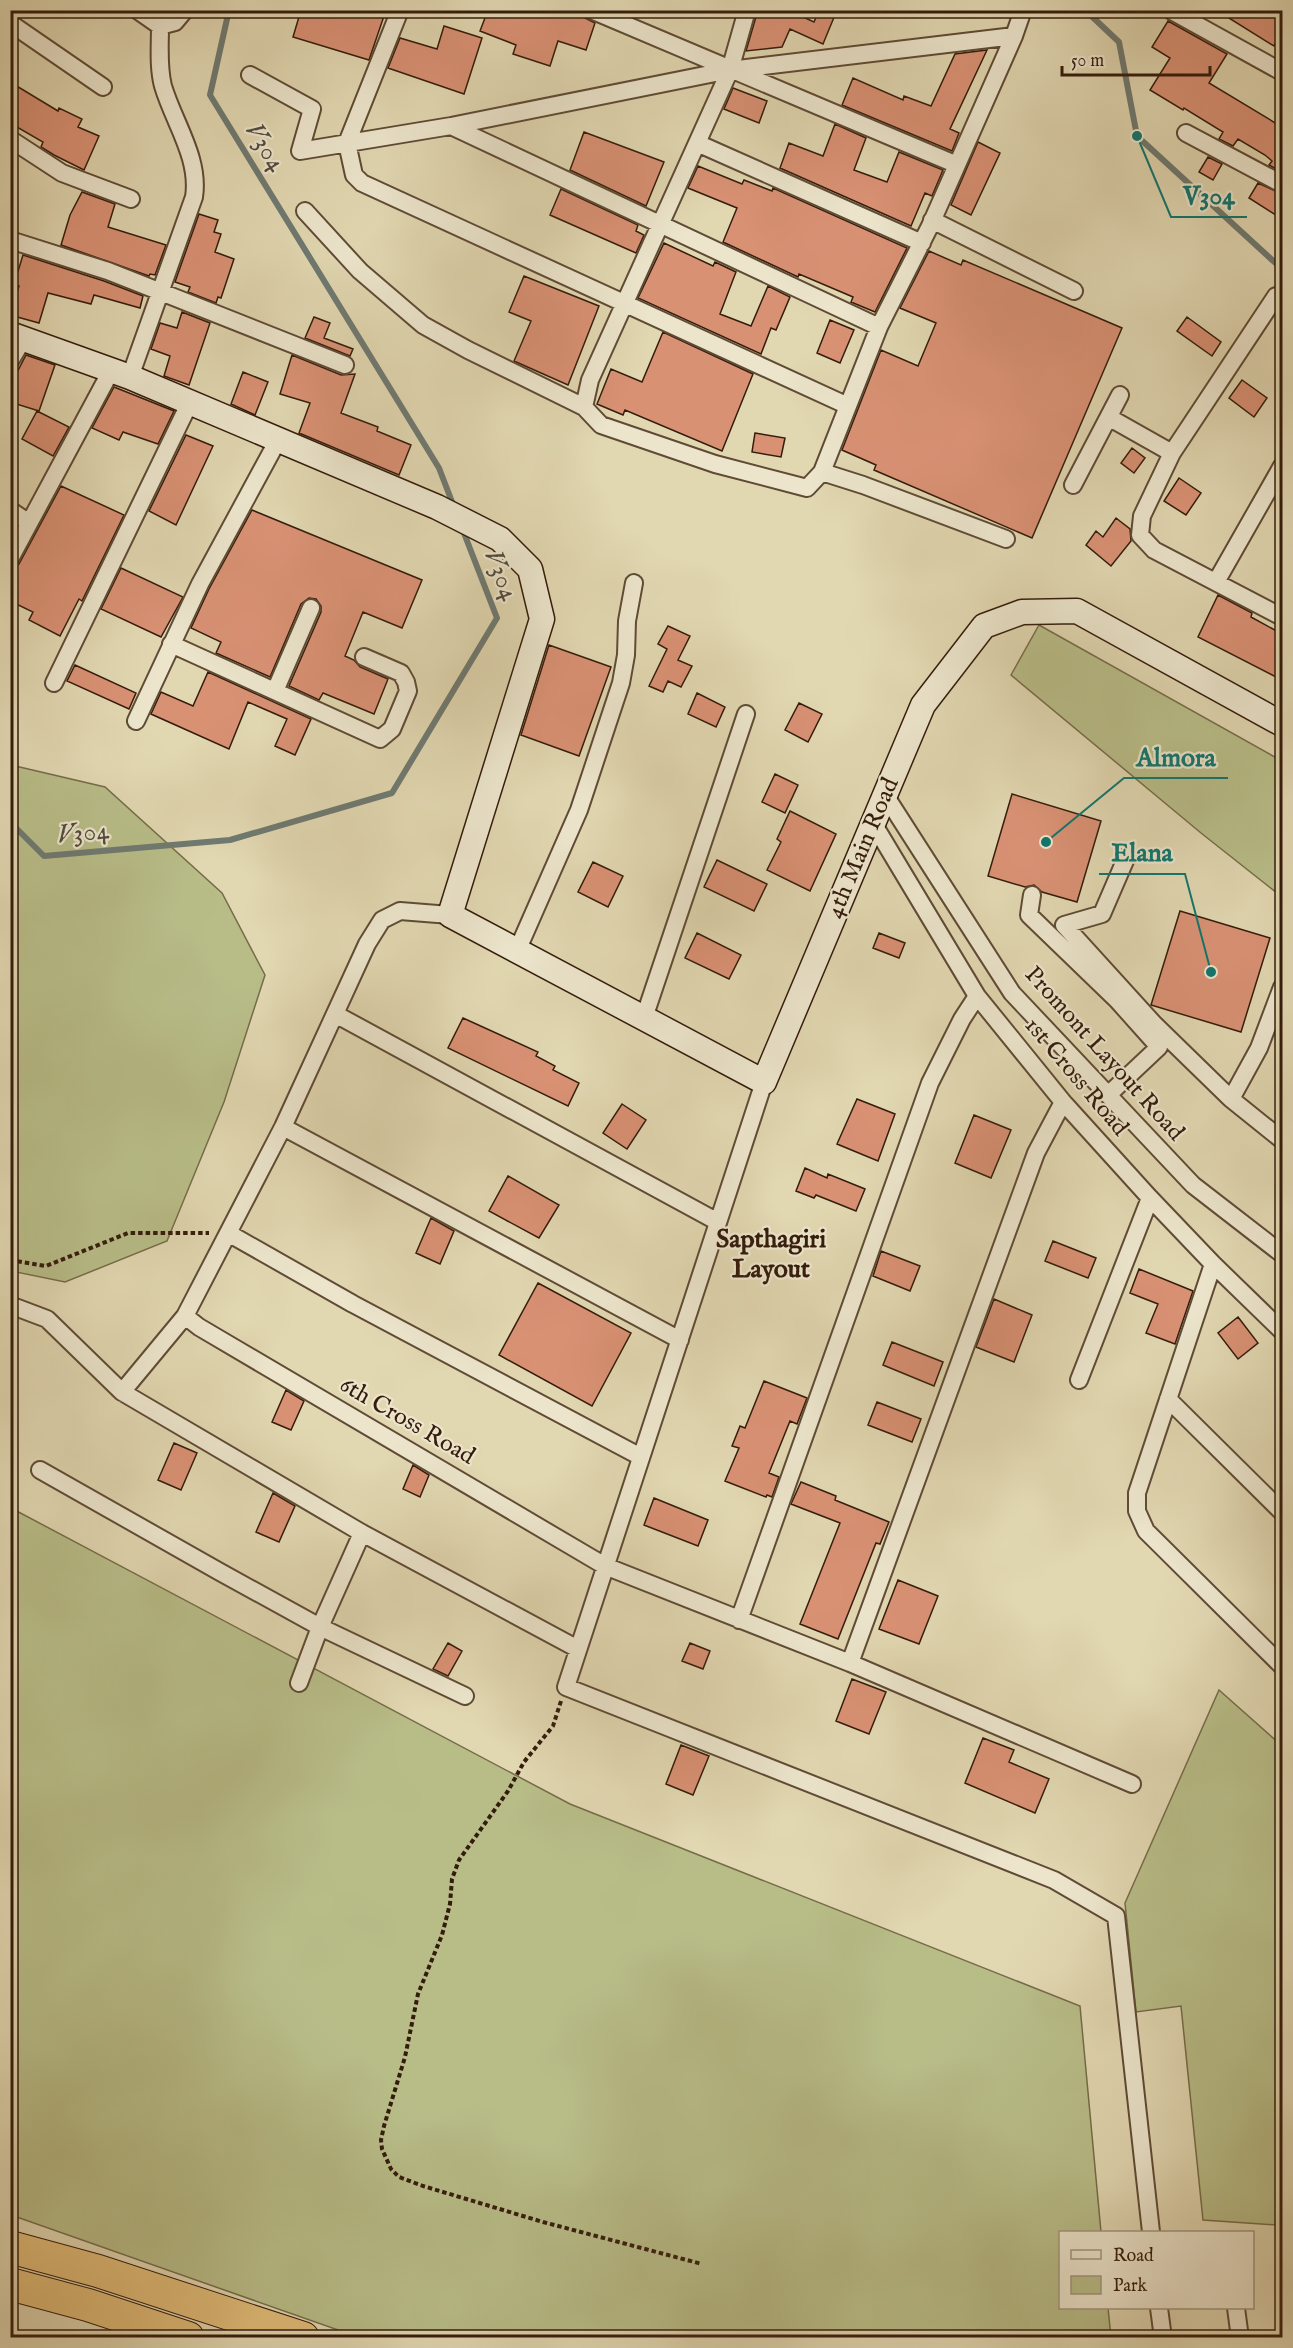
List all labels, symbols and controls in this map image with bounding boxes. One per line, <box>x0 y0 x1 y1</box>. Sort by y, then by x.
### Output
scale bar <box>1062 39 1210 77</box>
text: 50 m <box>1071 50 1104 73</box>
water label: V304 <box>237 116 293 178</box>
callout: V304 <box>1171 173 1247 217</box>
text: V304 <box>1182 180 1236 213</box>
water label: V304 <box>476 545 526 606</box>
callout: Almora <box>1124 734 1228 778</box>
text: Almora <box>1135 742 1216 775</box>
street label: 4th Main Road <box>819 773 907 923</box>
water label: V304 <box>55 814 111 852</box>
callout: Elana <box>1099 830 1185 874</box>
text: Elana <box>1111 837 1173 870</box>
street label: Promont Layout Road <box>1017 960 1191 1148</box>
street label: 1st Cross Road <box>1017 1011 1135 1143</box>
district label: Sapthagiri Layout <box>716 1223 826 1286</box>
street label: 6th Cross Road <box>334 1370 481 1472</box>
legend <box>1059 2231 1254 2309</box>
text: Road <box>1113 2245 1154 2268</box>
text: Park <box>1113 2275 1148 2298</box>

